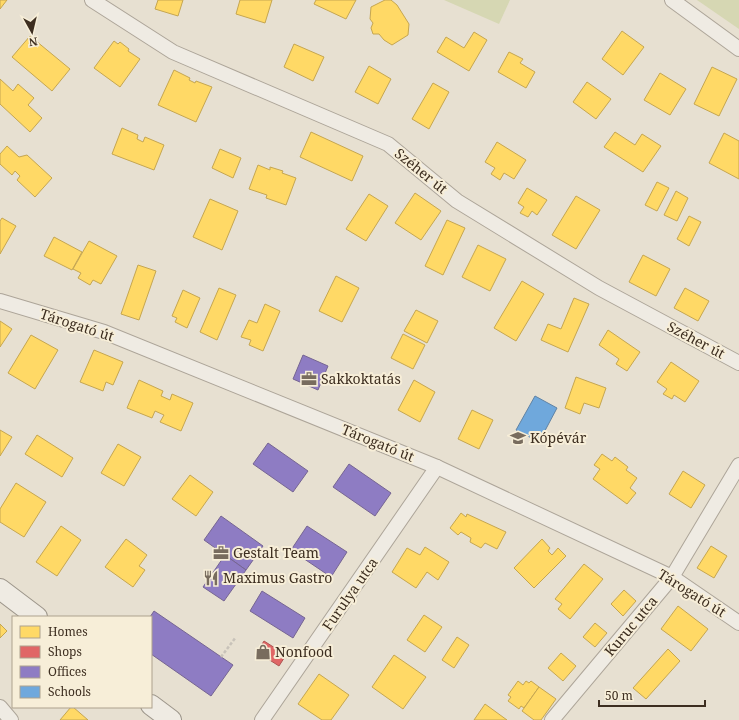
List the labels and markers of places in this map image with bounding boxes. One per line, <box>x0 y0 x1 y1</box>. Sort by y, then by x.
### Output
place label: Sakkoktatás <box>321 369 401 388</box>
office icon: Sakkoktatás <box>300 370 318 388</box>
place label: Kópévár <box>530 428 587 447</box>
school or university icon: Kópévár <box>509 429 527 447</box>
place label: Gestalt Team <box>233 543 319 562</box>
office icon: Gestalt Team <box>212 544 230 562</box>
place label: Maximus Gastro <box>223 568 332 587</box>
restaurant icon: Maximus Gastro <box>202 569 220 587</box>
place label: Nonfood <box>275 642 333 661</box>
shop icon: Nonfood <box>254 643 272 661</box>

